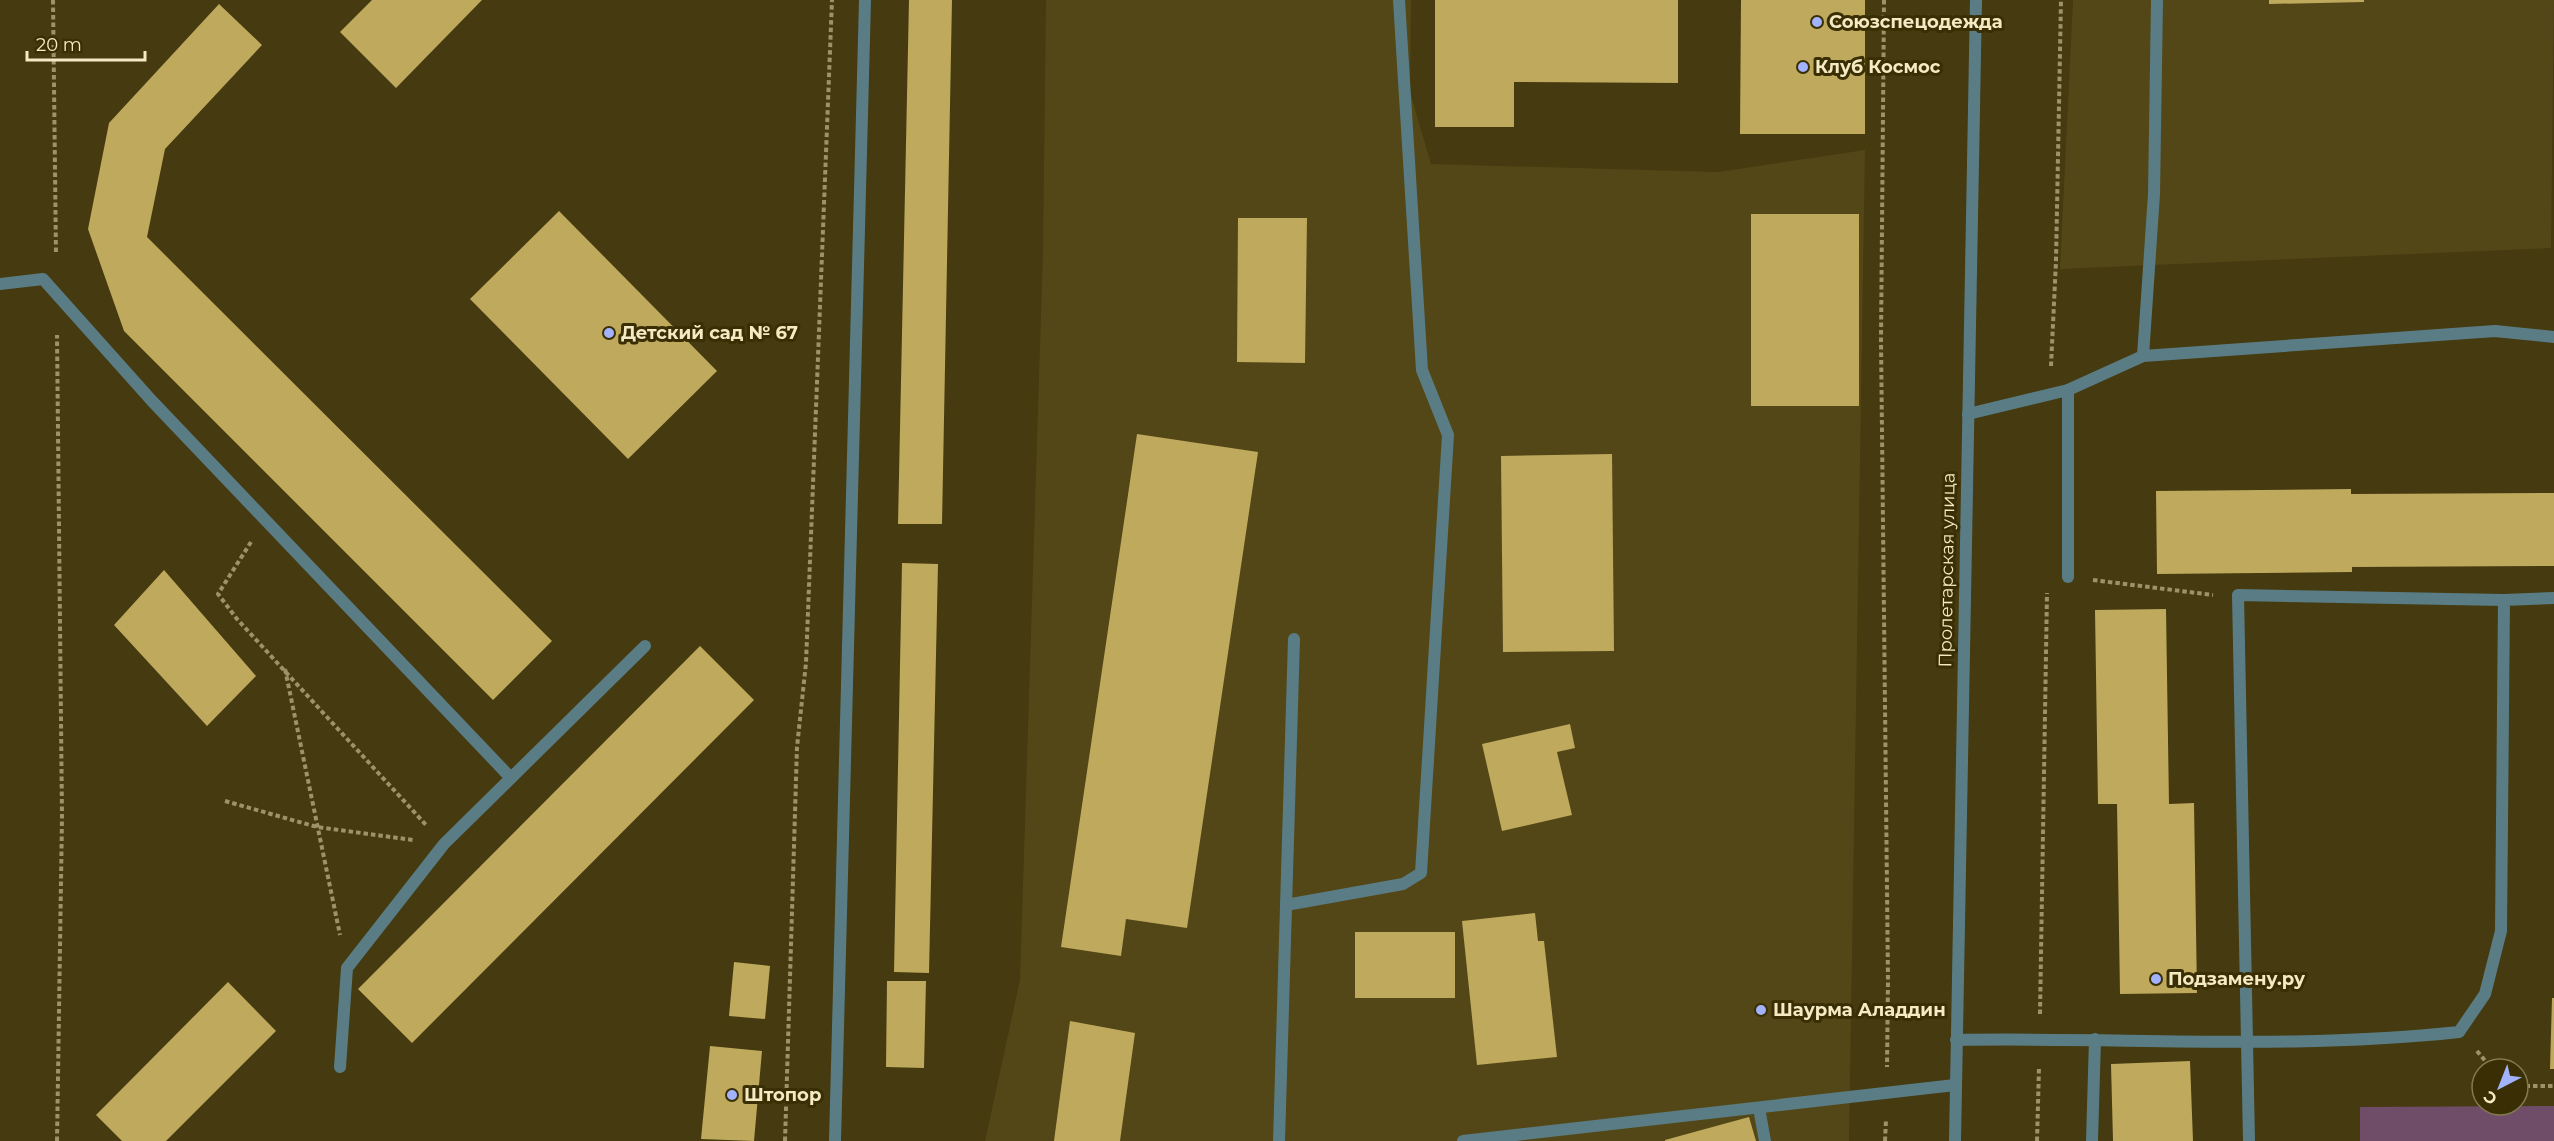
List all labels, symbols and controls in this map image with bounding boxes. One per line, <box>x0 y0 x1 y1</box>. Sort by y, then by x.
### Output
place label: Союзспецодежда <box>1829 11 2003 33</box>
marker: Союзспецодежда <box>1810 15 1824 29</box>
scale bar <box>27 24 146 62</box>
text: 20 m <box>36 34 82 56</box>
place label: Клуб Космос <box>1815 56 1941 78</box>
marker: Клуб Космос <box>1796 60 1810 74</box>
place label: Детский сад № 67 <box>621 322 798 344</box>
marker: Детский сад № 67 <box>602 326 616 340</box>
street label: Пролетарская улица <box>1934 472 1960 668</box>
place label: Подзамену.ру <box>2168 968 2306 990</box>
marker: Подзамену.ру <box>2149 972 2163 986</box>
place label: Шаурма Аладдин <box>1773 999 1946 1021</box>
marker: Шаурма Аладдин <box>1754 1003 1768 1017</box>
north arrow <box>2470 1057 2530 1117</box>
place label: Штопор <box>744 1084 821 1106</box>
text: С <box>2479 1087 2501 1109</box>
marker: Штопор <box>725 1088 739 1102</box>

